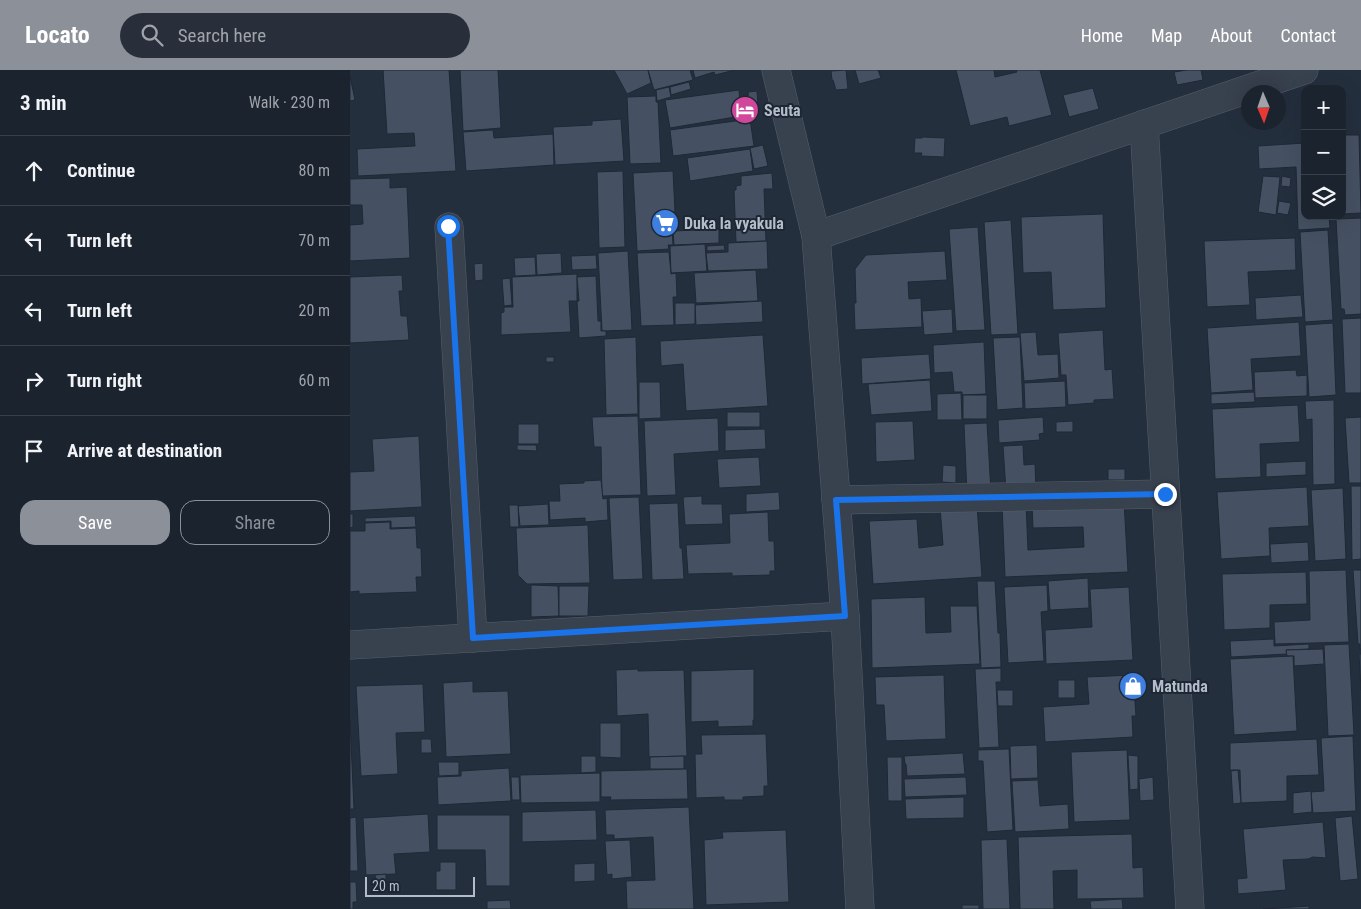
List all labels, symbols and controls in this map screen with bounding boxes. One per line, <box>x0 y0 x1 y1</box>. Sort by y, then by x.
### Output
search box <box>120 13 470 58</box>
text: Locato <box>25 21 90 49</box>
icon: search <box>138 21 166 49</box>
text: Search here <box>178 24 266 47</box>
text: Home <box>1081 25 1123 46</box>
text: Map <box>1151 25 1182 46</box>
text: About <box>1210 25 1252 46</box>
text: Contact <box>1280 25 1336 46</box>
north arrow <box>1241 85 1286 130</box>
map controls <box>1301 85 1346 220</box>
button: + <box>1301 85 1346 130</box>
text: 3 min <box>20 91 67 115</box>
text: Walk · 230 m <box>249 93 330 112</box>
hotel icon: Seuta <box>730 95 760 125</box>
place label: Seuta <box>764 101 801 120</box>
button: − <box>1301 130 1346 175</box>
icon: ahead <box>20 157 48 185</box>
text: Continue <box>67 159 135 182</box>
text: 80 m <box>298 161 330 180</box>
button: layers <box>1301 175 1346 220</box>
supermarket icon: Duka la vyakula <box>650 208 680 238</box>
place label: Duka la vyakula <box>684 214 784 233</box>
route start <box>437 215 460 238</box>
icon: left <box>20 227 48 255</box>
text: Turn left <box>67 229 132 252</box>
text: 70 m <box>298 231 330 250</box>
icon: left <box>20 297 48 325</box>
text: Turn left <box>67 299 132 322</box>
text: 20 m <box>298 301 330 320</box>
icon: right <box>20 367 48 395</box>
text: Turn right <box>67 369 142 392</box>
text: 60 m <box>298 371 330 390</box>
icon: arrive <box>20 437 48 465</box>
text: Arrive at destination <box>67 439 222 462</box>
route end <box>1154 483 1177 506</box>
button: Save <box>20 500 170 545</box>
button: Share <box>180 500 330 545</box>
shop icon: Matunda <box>1118 671 1148 701</box>
place label: Matunda <box>1152 677 1208 696</box>
scale bar <box>365 874 475 897</box>
text: 20 m <box>372 878 400 894</box>

